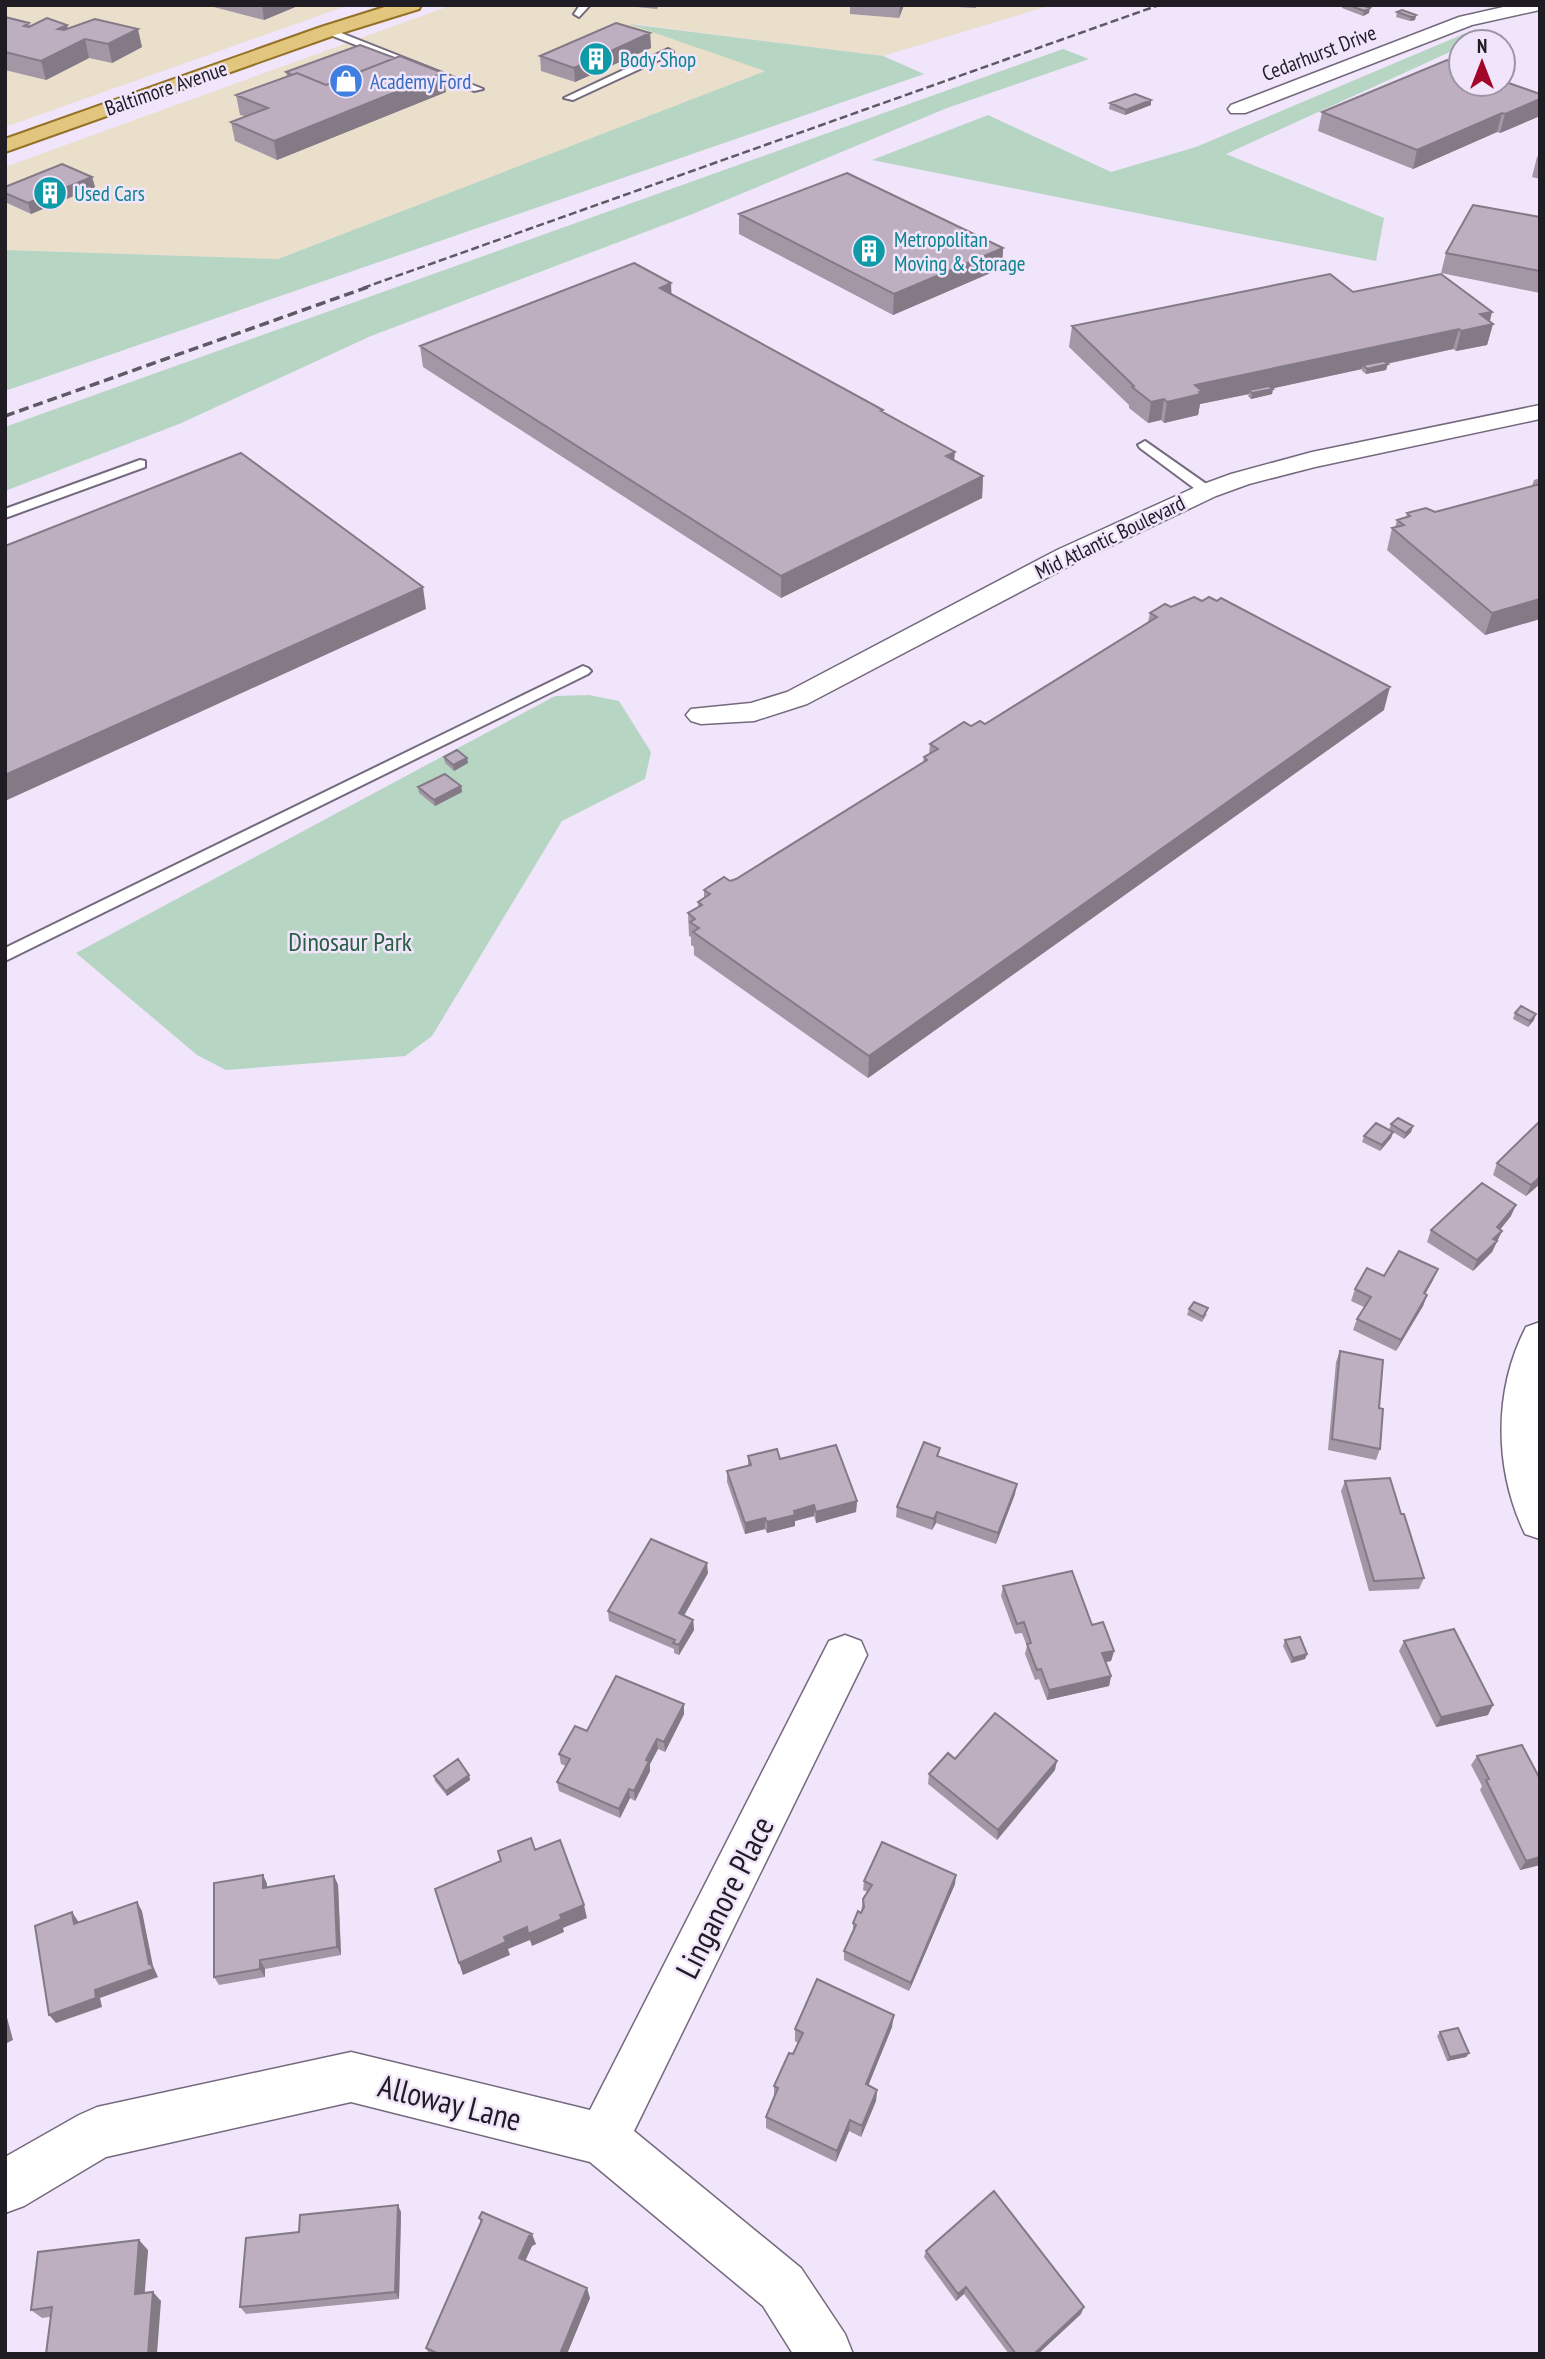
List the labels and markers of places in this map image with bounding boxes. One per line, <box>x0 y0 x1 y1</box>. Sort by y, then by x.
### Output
building icon: Body Shop <box>577 40 615 78</box>
place label: Body Shop <box>620 46 696 73</box>
shop icon: Academy Ford <box>327 62 365 100</box>
place label: Academy Ford <box>370 68 471 95</box>
building icon: Used Cars <box>31 174 69 212</box>
place label: Used Cars <box>74 180 145 207</box>
place label: Metropolitan Moving & Storage <box>894 226 1025 277</box>
building icon: Metropolitan Moving & Storage <box>850 232 888 270</box>

